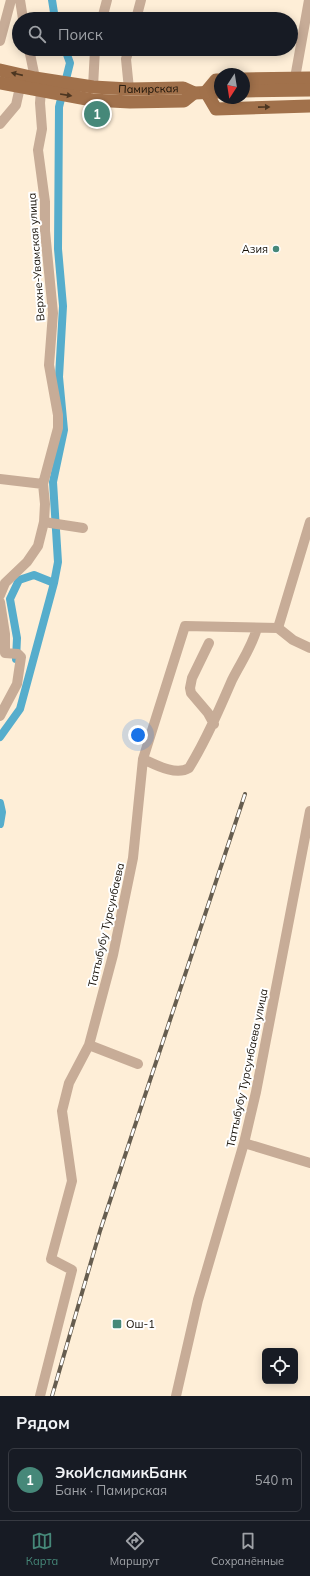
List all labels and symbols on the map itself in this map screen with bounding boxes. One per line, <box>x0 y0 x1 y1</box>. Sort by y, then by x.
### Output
north arrow <box>214 68 250 104</box>
one-way arrow <box>11 70 23 76</box>
street label: Памирская <box>118 81 179 96</box>
one-way arrow <box>60 92 72 98</box>
pin: 1 <box>84 99 110 129</box>
one-way arrow <box>258 104 271 110</box>
street label: Верхне-Увамская улица <box>25 192 47 322</box>
place label: Азия <box>242 242 268 256</box>
marker: Азия <box>271 244 281 254</box>
your location <box>128 725 148 745</box>
street label: Таттыбубу Турсунбаева <box>85 862 127 988</box>
street label: Таттыбубу Турсунбаева улица <box>223 987 271 1149</box>
place label: Ош-1 <box>126 1317 155 1331</box>
marker: Ош-1 <box>111 1318 123 1330</box>

